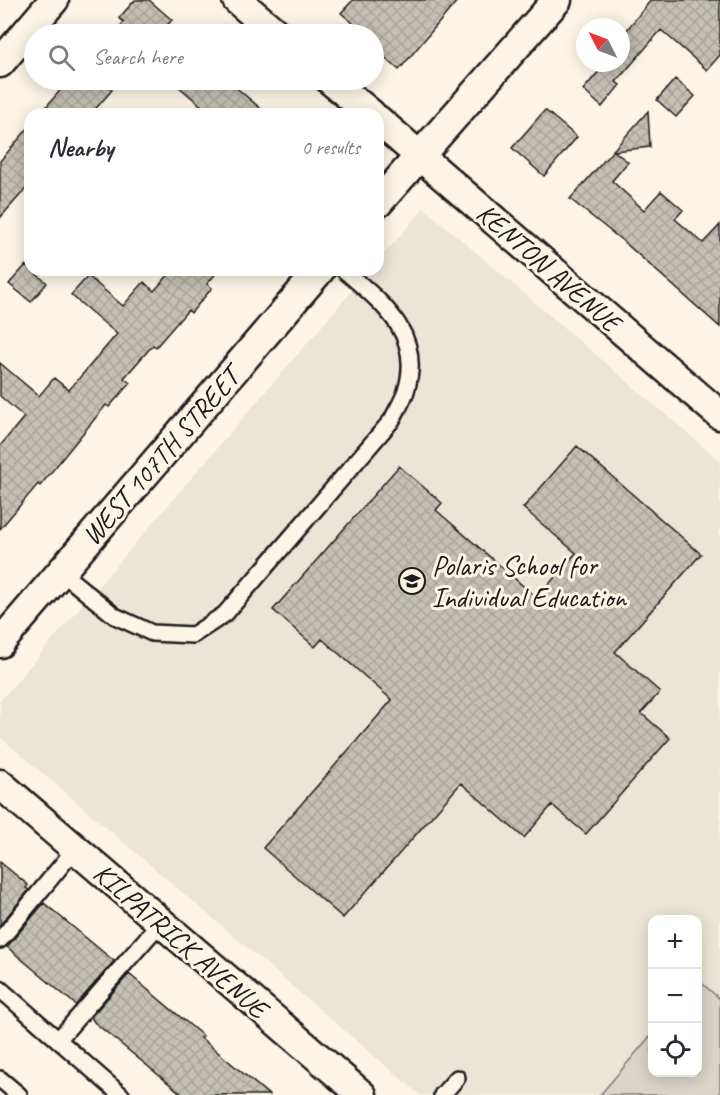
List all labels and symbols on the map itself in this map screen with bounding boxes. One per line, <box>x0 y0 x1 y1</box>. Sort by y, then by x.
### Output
north arrow <box>576 18 630 72</box>
street label: KENTON AVENUE <box>470 195 631 342</box>
street label: WEST 107TH STREET <box>74 355 252 552</box>
place label: Polaris School for Individual Education <box>432 548 627 615</box>
school or university icon: Polaris School for Individual Education <box>397 566 427 596</box>
street label: KILPATRICK AVENUE <box>86 855 277 1028</box>

